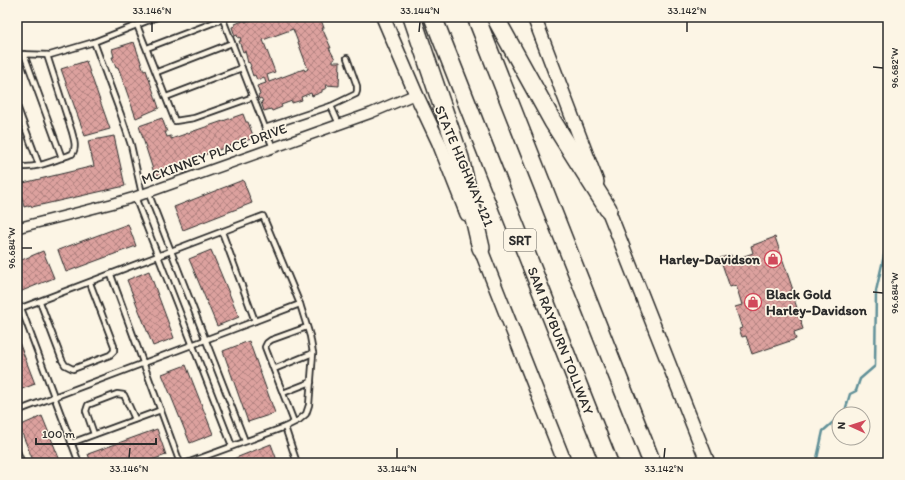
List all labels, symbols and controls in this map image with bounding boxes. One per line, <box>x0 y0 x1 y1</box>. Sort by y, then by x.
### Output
text: 33.146°N <box>133 4 172 17</box>
text: 33.144°N <box>400 4 440 17</box>
text: 33.142°N <box>668 4 707 17</box>
text: 96.682°W <box>888 47 901 88</box>
street label: STATE HIGHWAY 121 <box>431 103 497 230</box>
street label: MCKINNEY PLACE DRIVE <box>139 120 289 188</box>
text: 96.684°W <box>5 227 18 269</box>
road number: SRT <box>504 229 536 251</box>
shop icon: Harley-Davidson <box>763 249 783 269</box>
place label: Harley-Davidson <box>659 251 760 268</box>
street label: SAM RAYBURN TOLLWAY <box>524 264 598 417</box>
text: 96.684°W <box>888 272 901 314</box>
place label: Black Gold Harley-Davidson <box>766 286 867 319</box>
shop icon: Black Gold Harley-Davidson <box>743 292 763 312</box>
north arrow <box>831 406 871 446</box>
scale bar <box>36 420 156 446</box>
text: N <box>835 421 848 430</box>
text: 100 m <box>42 427 75 441</box>
text: 33.146°N <box>110 462 149 475</box>
text: 33.144°N <box>377 462 417 475</box>
text: 33.142°N <box>645 462 684 475</box>

